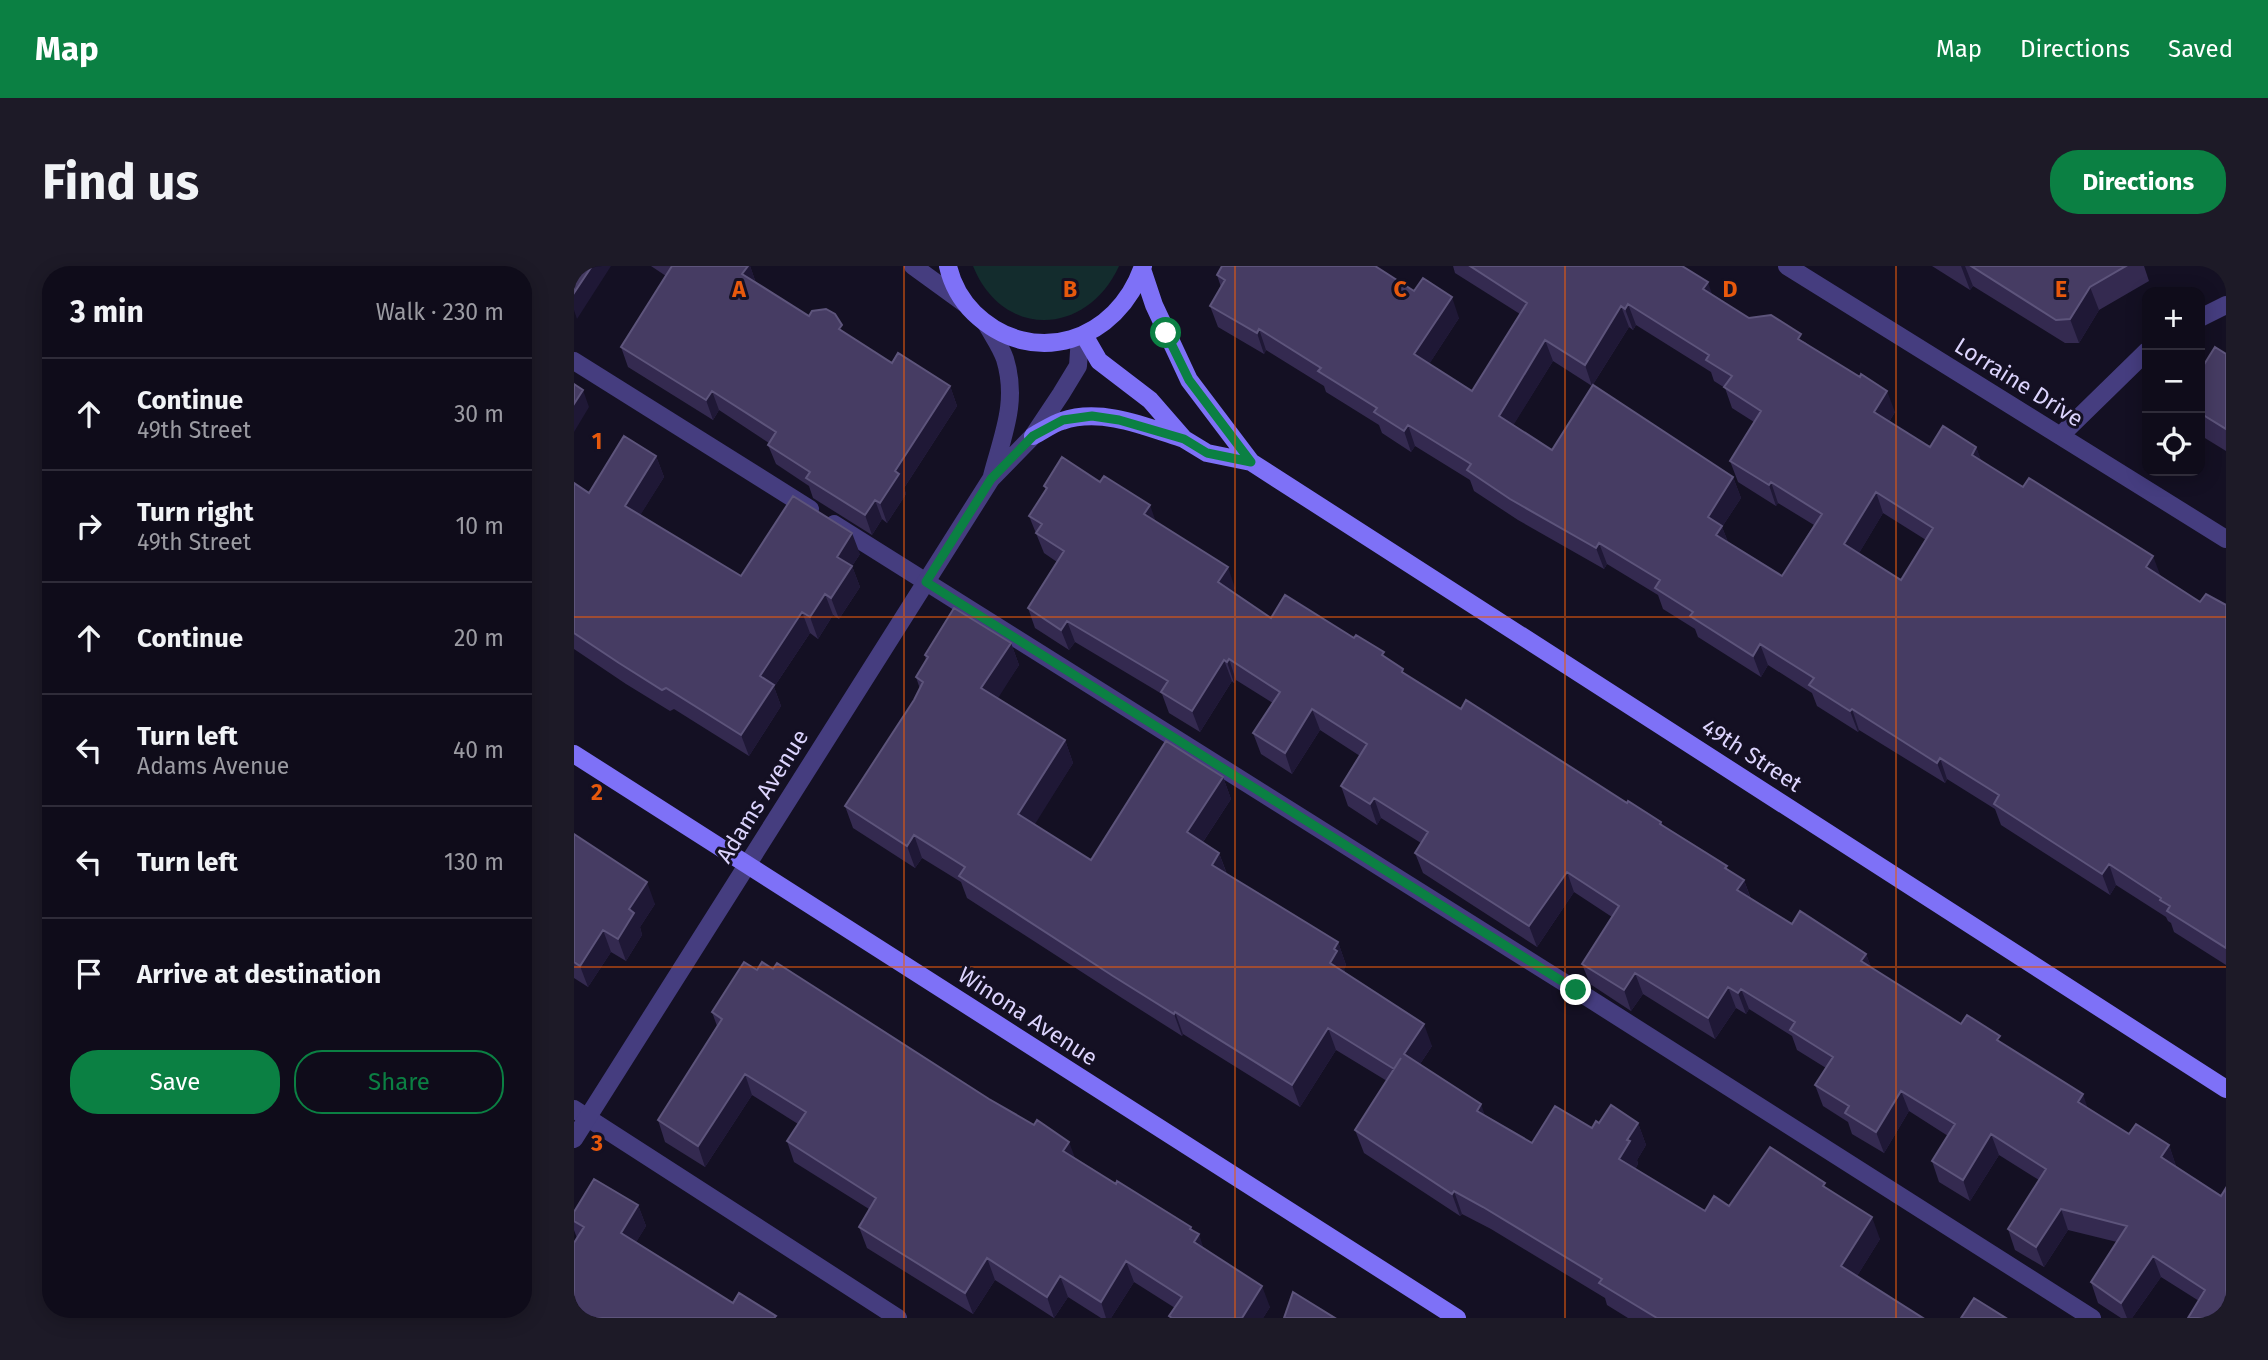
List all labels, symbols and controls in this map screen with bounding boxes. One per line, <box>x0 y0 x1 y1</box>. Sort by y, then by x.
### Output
text: Map <box>35 29 99 69</box>
text: Map <box>1936 35 1982 63</box>
text: Directions <box>2020 35 2130 63</box>
text: Saved <box>2168 35 2233 63</box>
button: Directions <box>2050 150 2226 214</box>
text: Find us <box>42 153 199 212</box>
text: A <box>731 275 746 303</box>
text: B <box>1063 275 1077 303</box>
text: C <box>1393 275 1407 303</box>
text: D <box>1723 275 1738 303</box>
text: E <box>2055 275 2067 303</box>
map controls <box>2142 287 2205 476</box>
button: + <box>2142 287 2205 350</box>
text: 3 min <box>70 294 144 330</box>
text: Walk · 230 m <box>376 298 504 326</box>
route start <box>1150 317 1181 348</box>
street label: Lorraine Drive <box>1950 331 2088 433</box>
button: − <box>2142 350 2205 413</box>
text: Continue <box>137 385 243 416</box>
icon: ahead <box>70 395 108 433</box>
text: 30 m <box>454 400 504 428</box>
button: locate <box>2142 413 2205 476</box>
text: 49th Street <box>137 416 251 444</box>
text: 1 <box>592 427 602 455</box>
text: Turn right <box>137 497 254 528</box>
icon: right <box>70 507 108 545</box>
text: 10 m <box>455 512 504 540</box>
text: 49th Street <box>137 528 251 556</box>
icon: ahead <box>70 619 108 657</box>
text: Continue <box>137 623 243 654</box>
text: 20 m <box>454 624 504 652</box>
street label: 49th Street <box>1697 712 1808 798</box>
text: Turn left <box>137 721 238 752</box>
street label: Adams Avenue <box>710 724 814 868</box>
icon: left <box>70 731 108 769</box>
text: 40 m <box>453 736 504 764</box>
text: Adams Avenue <box>137 752 289 780</box>
text: 2 <box>591 778 603 806</box>
icon: left <box>70 843 108 881</box>
text: Turn left <box>137 847 238 878</box>
text: 130 m <box>444 848 504 876</box>
icon: arrive <box>70 955 108 993</box>
text: Arrive at destination <box>137 959 381 990</box>
street label: Winona Avenue <box>953 960 1103 1072</box>
route end <box>1560 974 1591 1005</box>
button: Save <box>70 1050 280 1114</box>
button: Share <box>294 1050 504 1114</box>
text: 3 <box>590 1129 603 1157</box>

